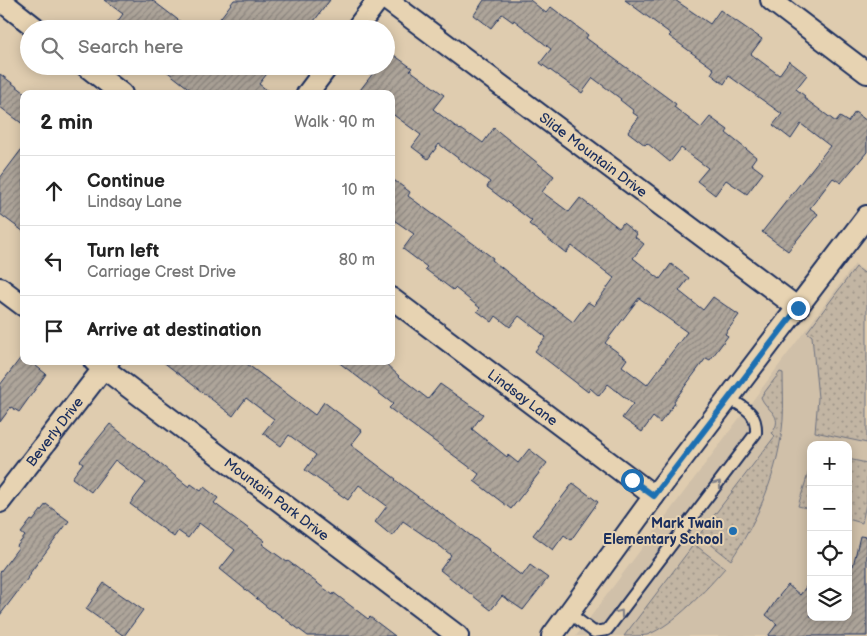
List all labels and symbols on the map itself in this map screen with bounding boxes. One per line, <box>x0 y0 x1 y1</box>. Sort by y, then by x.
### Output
street label: Slide Mountain Drive <box>536 109 650 201</box>
route end <box>787 297 810 320</box>
street label: Lindsay Lane <box>484 366 561 429</box>
street label: Beverly Drive <box>23 394 87 470</box>
street label: Mountain Park Drive <box>221 454 332 545</box>
route start <box>621 469 644 492</box>
one-way arrow <box>712 480 721 490</box>
place label: Mark Twain Elementary School <box>603 515 723 548</box>
marker: Mark Twain Elementary School <box>727 525 739 537</box>
one-way arrow <box>614 609 623 619</box>

